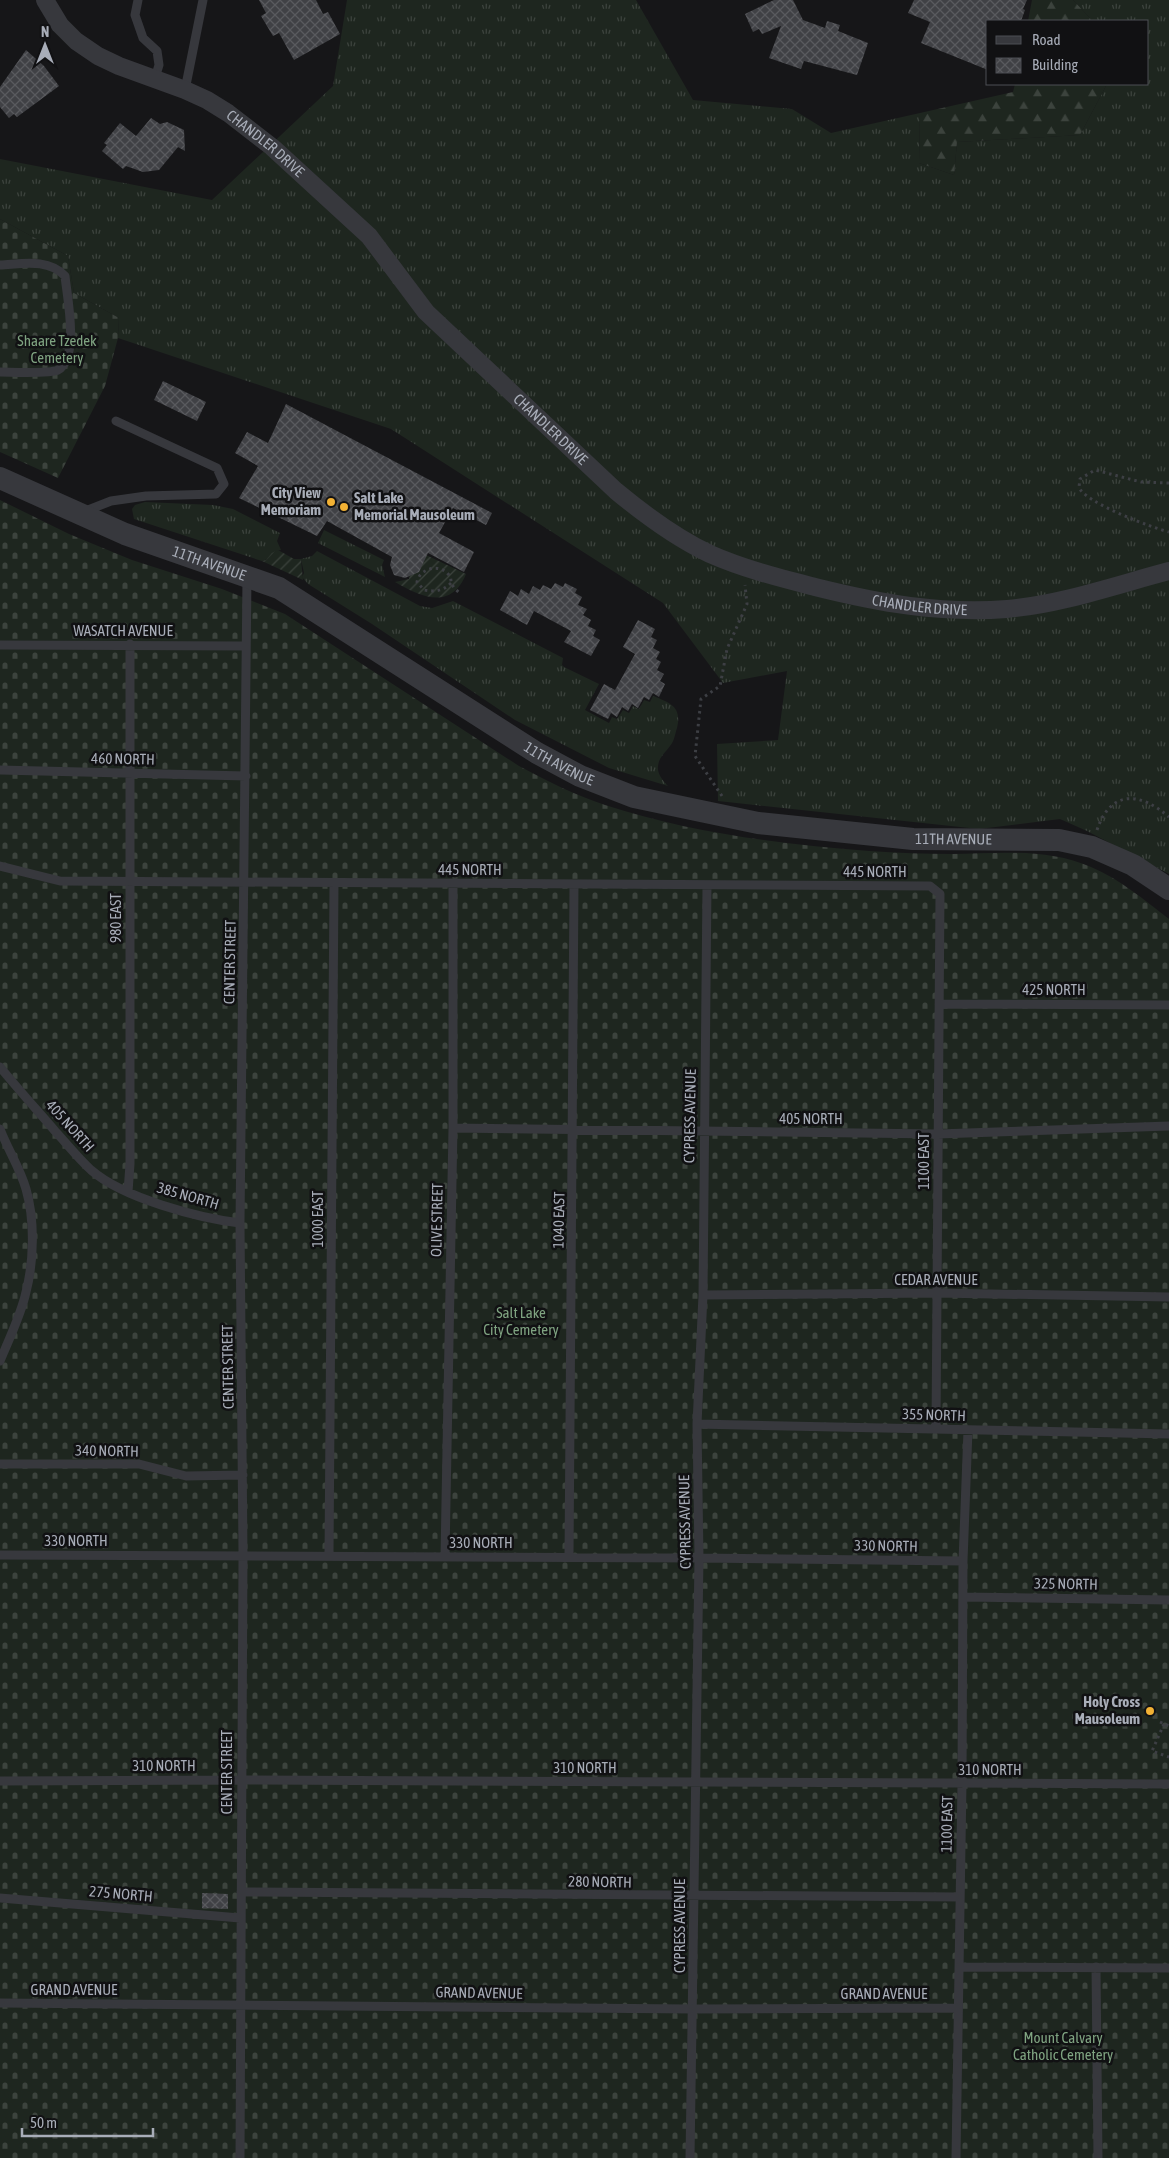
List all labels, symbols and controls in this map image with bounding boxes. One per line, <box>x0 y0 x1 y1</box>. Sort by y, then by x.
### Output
north arrow <box>20 20 70 70</box>
legend <box>986 20 1149 85</box>
text: N <box>41 24 49 40</box>
text: Road <box>1032 31 1061 48</box>
text: Building <box>1032 56 1078 73</box>
street label: CHANDLER DRIVE <box>224 106 308 181</box>
park label: Shaare Tzedek Cemetery <box>17 332 97 366</box>
street label: CHANDLER DRIVE <box>510 390 592 468</box>
place label: City View Memoriam <box>261 484 321 518</box>
place label: Salt Lake Memorial Mausoleum <box>354 489 475 523</box>
marker: City View Memoriam <box>325 496 337 508</box>
marker: Salt Lake Memorial Mausoleum <box>338 501 350 513</box>
street label: 11TH AVENUE <box>170 542 249 584</box>
street label: CHANDLER DRIVE <box>871 591 968 618</box>
street label: WASATCH AVENUE <box>73 622 173 639</box>
street label: 11TH AVENUE <box>521 738 597 789</box>
street label: 460 NORTH <box>91 749 155 768</box>
street label: 11TH AVENUE <box>915 830 992 848</box>
street label: 445 NORTH <box>438 861 502 878</box>
street label: 445 NORTH <box>843 863 907 880</box>
street label: 980 EAST <box>107 893 124 943</box>
street label: CENTER STREET <box>220 919 239 1004</box>
street label: 425 NORTH <box>1022 981 1086 998</box>
street label: CYPRESS AVENUE <box>680 1068 699 1163</box>
street label: 405 NORTH <box>43 1096 98 1155</box>
street label: 405 NORTH <box>779 1110 843 1127</box>
street label: 1100 EAST <box>915 1132 932 1189</box>
street label: 385 NORTH <box>155 1179 221 1212</box>
street label: OLIVE STREET <box>427 1182 446 1257</box>
street label: 1000 EAST <box>309 1190 326 1247</box>
street label: 1040 EAST <box>550 1191 568 1249</box>
street label: CEDAR AVENUE <box>894 1271 978 1288</box>
park label: Salt Lake City Cemetery <box>483 1304 559 1338</box>
street label: CENTER STREET <box>218 1324 237 1409</box>
street label: 355 NORTH <box>902 1405 966 1424</box>
street label: 340 NORTH <box>75 1441 139 1460</box>
street label: CYPRESS AVENUE <box>675 1474 694 1569</box>
street label: 330 NORTH <box>44 1532 108 1549</box>
street label: 330 NORTH <box>449 1534 513 1551</box>
street label: 330 NORTH <box>854 1536 918 1555</box>
street label: 325 NORTH <box>1034 1574 1098 1593</box>
place label: Holy Cross Mausoleum <box>1075 1693 1141 1727</box>
marker: Holy Cross Mausoleum <box>1144 1705 1156 1717</box>
street label: CENTER STREET <box>218 1729 235 1814</box>
street label: 310 NORTH <box>132 1757 196 1774</box>
street label: 310 NORTH <box>553 1759 617 1776</box>
street label: 310 NORTH <box>958 1761 1022 1778</box>
street label: 1100 EAST <box>938 1795 956 1853</box>
street label: 280 NORTH <box>568 1872 632 1891</box>
street label: CYPRESS AVENUE <box>671 1878 688 1973</box>
street label: 275 NORTH <box>89 1882 153 1905</box>
street label: GRAND AVENUE <box>31 1981 118 1998</box>
street label: GRAND AVENUE <box>435 1983 523 2002</box>
street label: GRAND AVENUE <box>841 1985 928 2002</box>
park label: Mount Calvary Catholic Cemetery <box>1013 2029 1113 2063</box>
scale bar <box>22 2106 154 2138</box>
text: 50 m <box>30 2114 57 2131</box>

